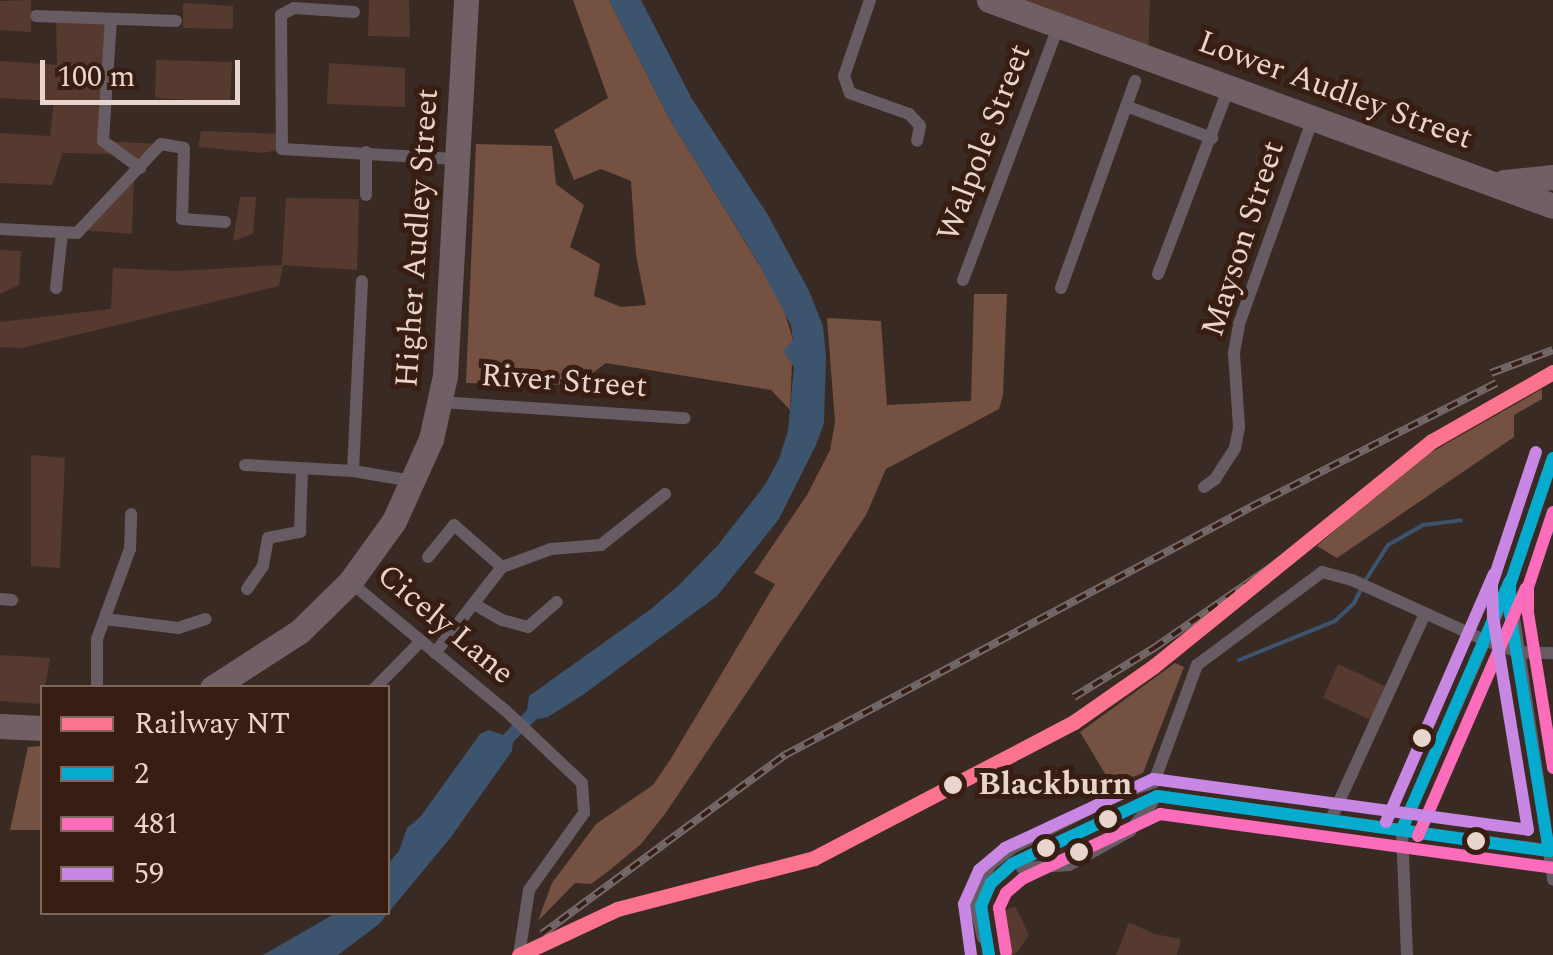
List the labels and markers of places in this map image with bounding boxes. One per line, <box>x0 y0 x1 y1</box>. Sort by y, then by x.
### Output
unlabelled marker <box>1412 728 1432 748</box>
place label: Blackburn <box>978 766 1132 804</box>
marker: Blackburn <box>937 769 969 801</box>
unlabelled marker <box>1098 809 1118 829</box>
unlabelled marker <box>1466 831 1486 851</box>
unlabelled marker <box>1036 838 1056 858</box>
unlabelled marker <box>1069 842 1089 862</box>

